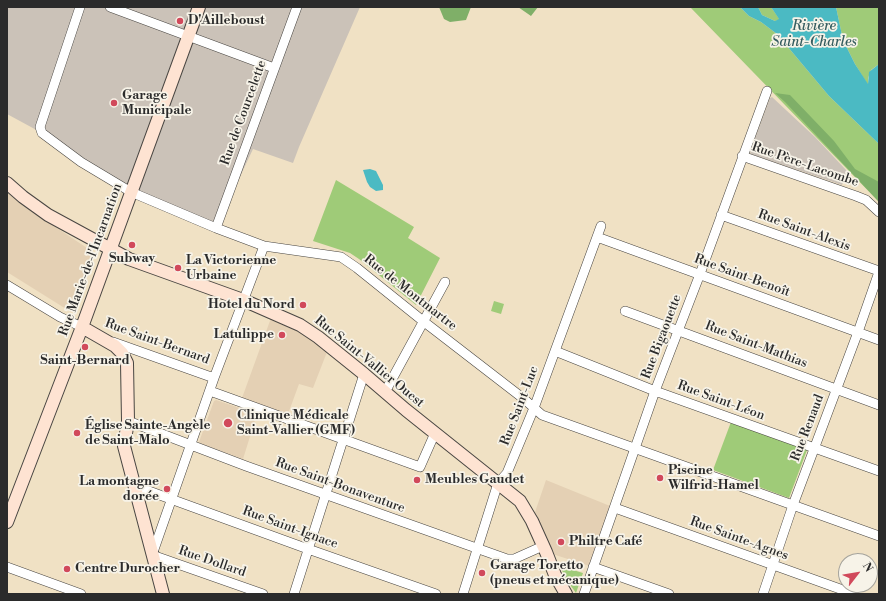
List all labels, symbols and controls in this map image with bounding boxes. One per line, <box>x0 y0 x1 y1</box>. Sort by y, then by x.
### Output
place label: D'Ailleboust <box>188 13 265 29</box>
marker: D'Ailleboust <box>175 16 185 26</box>
water label: Rivière Saint-Charles <box>771 19 857 52</box>
street label: Rue de Courcelette <box>218 58 270 168</box>
place label: Garage Municipale <box>122 88 192 119</box>
marker: Garage Municipale <box>109 98 119 108</box>
street label: Rue Père-Lacombe <box>750 139 860 191</box>
street label: Rue Marie-de-l'Incarnation <box>56 182 126 338</box>
street label: Rue Saint-Alexis <box>756 207 852 255</box>
marker: Subway <box>127 240 137 250</box>
place label: Subway <box>109 251 155 267</box>
street label: Rue Saint-Benoît <box>692 251 792 301</box>
street label: Rue de Montmartre <box>360 252 460 334</box>
place label: La Victorienne Urbaine <box>186 253 276 284</box>
marker: La Victorienne Urbaine <box>173 263 183 273</box>
street label: Rue Bigaouette <box>639 293 685 381</box>
place label: Hotel du Nord <box>208 297 295 313</box>
marker: Hotel du Nord <box>298 300 308 310</box>
street label: Rue Saint-Vallier Ouest <box>311 313 427 411</box>
street label: Rue Saint-Bernard <box>103 316 211 368</box>
street label: Rue Saint-Mathias <box>703 318 809 372</box>
place label: Latulippe <box>214 327 274 343</box>
marker: Latulippe <box>277 330 287 340</box>
marker: Saint-Bernard <box>80 342 90 352</box>
place label: Saint-Bernard <box>40 353 130 369</box>
street label: Rue Saint-Luc <box>498 364 542 448</box>
street label: Rue Saint-Léon <box>675 378 767 424</box>
street label: Rue Renaud <box>788 392 828 464</box>
place label: Clinique Médicale Saint-Vallier (GMF) <box>237 408 355 439</box>
marker: Clinique Médicale Saint-Vallier (GMF) <box>222 417 234 429</box>
place label: Église Sainte-Angèle de Saint-Malo <box>85 418 210 449</box>
marker: Église Sainte-Angèle de Saint-Malo <box>72 428 82 438</box>
street label: Rue Saint-Bonaventure <box>273 455 407 517</box>
place label: Piscine Wilfrid-Hamel <box>668 463 759 494</box>
place label: Meubles Gaudet <box>425 472 524 488</box>
marker: Piscine Wilfrid-Hamel <box>655 473 665 483</box>
place label: La montagne dorée <box>79 474 159 505</box>
marker: Meubles Gaudet <box>412 475 422 485</box>
marker: La montagne dorée <box>162 484 172 494</box>
street label: Rue Saint-Ignace <box>240 503 340 553</box>
street label: Rue Sainte-Agnes <box>688 514 790 564</box>
place label: Philtre Café <box>569 534 642 550</box>
marker: Philtre Café <box>556 537 566 547</box>
street label: Rue Dollard <box>176 543 248 581</box>
north arrow <box>838 553 878 593</box>
place label: Garage Toretto (pneus et mécanique) <box>490 558 619 589</box>
text: N <box>859 560 876 575</box>
place label: Centre Durocher <box>75 561 180 577</box>
marker: Centre Durocher <box>62 564 72 574</box>
marker: Garage Toretto (pneus et mécanique) <box>477 568 487 578</box>

